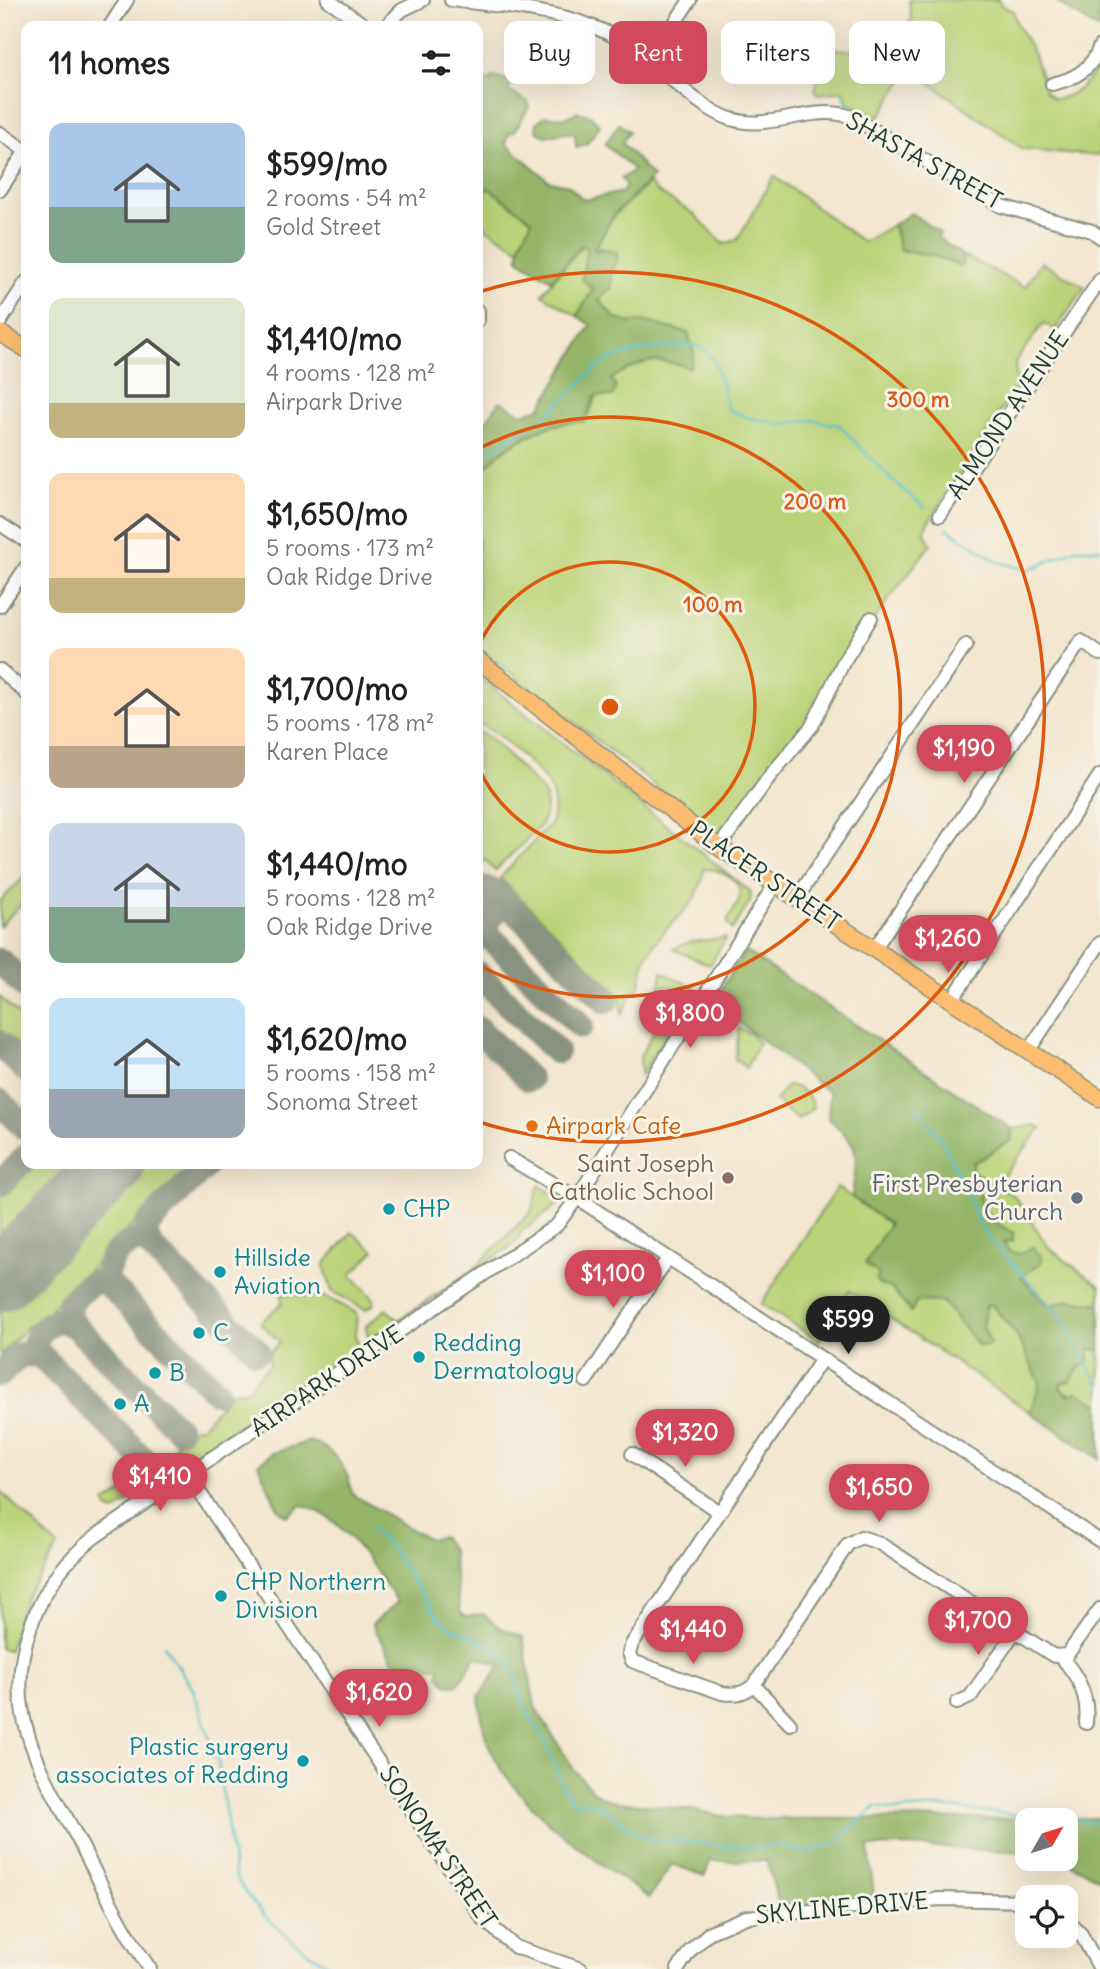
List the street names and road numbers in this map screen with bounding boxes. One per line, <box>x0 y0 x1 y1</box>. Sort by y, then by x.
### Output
street label: SHASTA STREET <box>841 105 1008 215</box>
street label: ALMOND AVENUE <box>940 325 1075 504</box>
street label: PLACER STREET <box>684 814 847 937</box>
street label: AIRPARK DRIVE <box>244 1318 409 1442</box>
street label: SONOMA STREET <box>373 1760 504 1933</box>
street label: SKYLINE DRIVE <box>754 1885 930 1929</box>

